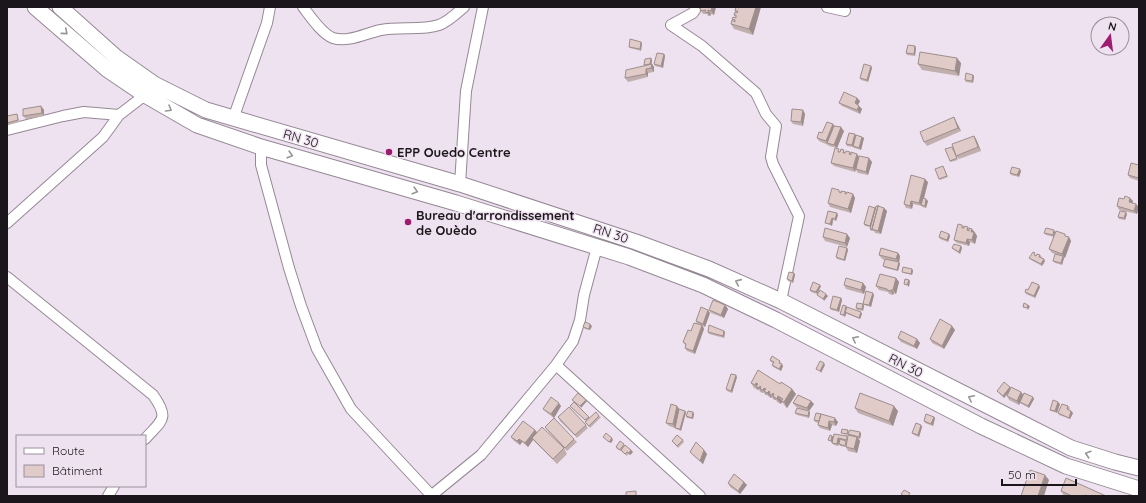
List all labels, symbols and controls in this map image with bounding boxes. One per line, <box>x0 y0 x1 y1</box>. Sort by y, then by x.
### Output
north arrow <box>1090 16 1130 56</box>
text: N <box>1107 19 1118 34</box>
one-way arrow <box>60 28 68 35</box>
one-way arrow <box>165 104 172 111</box>
street label: RN 30 <box>281 125 321 151</box>
place label: EPP Ouedo Centre <box>397 144 511 160</box>
marker: EPP Ouedo Centre <box>384 147 394 157</box>
one-way arrow <box>287 150 294 159</box>
one-way arrow <box>411 186 418 195</box>
place label: Bureau d'arrondissement de Ouèdo <box>416 207 575 238</box>
marker: Bureau d'arrondissement de Ouèdo <box>403 217 413 227</box>
street label: RN 30 <box>591 220 631 246</box>
one-way arrow <box>735 279 743 287</box>
one-way arrow <box>852 336 859 344</box>
street label: RN 30 <box>886 350 926 380</box>
one-way arrow <box>968 395 975 402</box>
legend <box>16 435 146 487</box>
text: Route <box>52 443 85 458</box>
one-way arrow <box>1085 450 1092 458</box>
scale bar <box>1002 461 1076 487</box>
text: Bâtiment <box>52 463 102 478</box>
text: 50 m <box>1008 467 1036 482</box>

